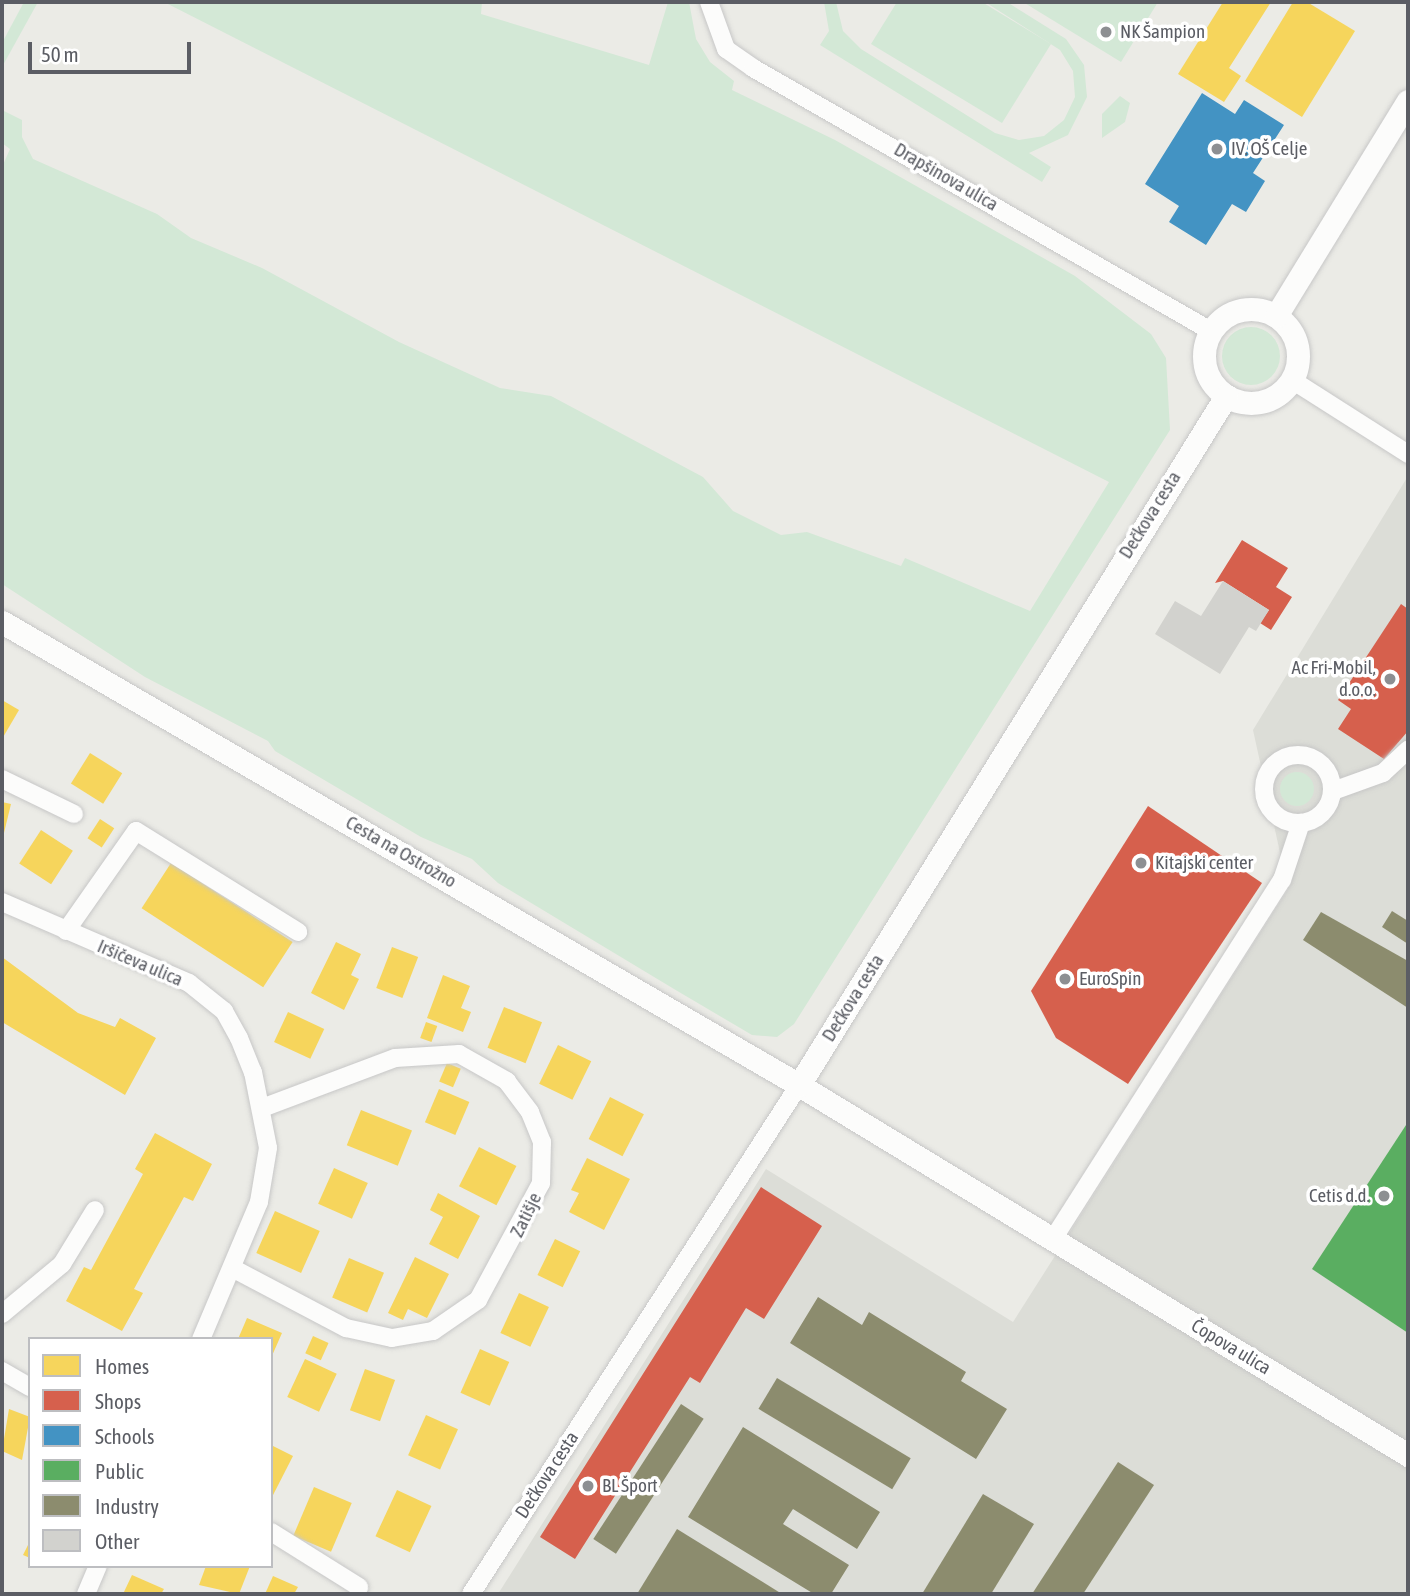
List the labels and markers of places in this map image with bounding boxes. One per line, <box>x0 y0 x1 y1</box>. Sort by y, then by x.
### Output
place label: NK Šampion <box>1120 21 1205 43</box>
marker: NK Šampion <box>1098 24 1114 40</box>
place label: IV. OŠ Celje <box>1231 138 1307 160</box>
marker: IV. OŠ Celje <box>1209 141 1225 157</box>
place label: Ac Fri-Mobil, d.o.o. <box>1292 657 1376 701</box>
marker: Ac Fri-Mobil, d.o.o. <box>1382 671 1398 687</box>
place label: Kitajski center <box>1155 852 1253 874</box>
marker: Kitajski center <box>1133 855 1149 871</box>
place label: EuroSpin <box>1079 968 1141 990</box>
marker: EuroSpin <box>1057 971 1073 987</box>
place label: Cetis d.d. <box>1309 1185 1370 1207</box>
marker: Cetis d.d. <box>1376 1188 1392 1204</box>
place label: BL Šport <box>602 1475 658 1497</box>
marker: BL Šport <box>580 1478 596 1494</box>

